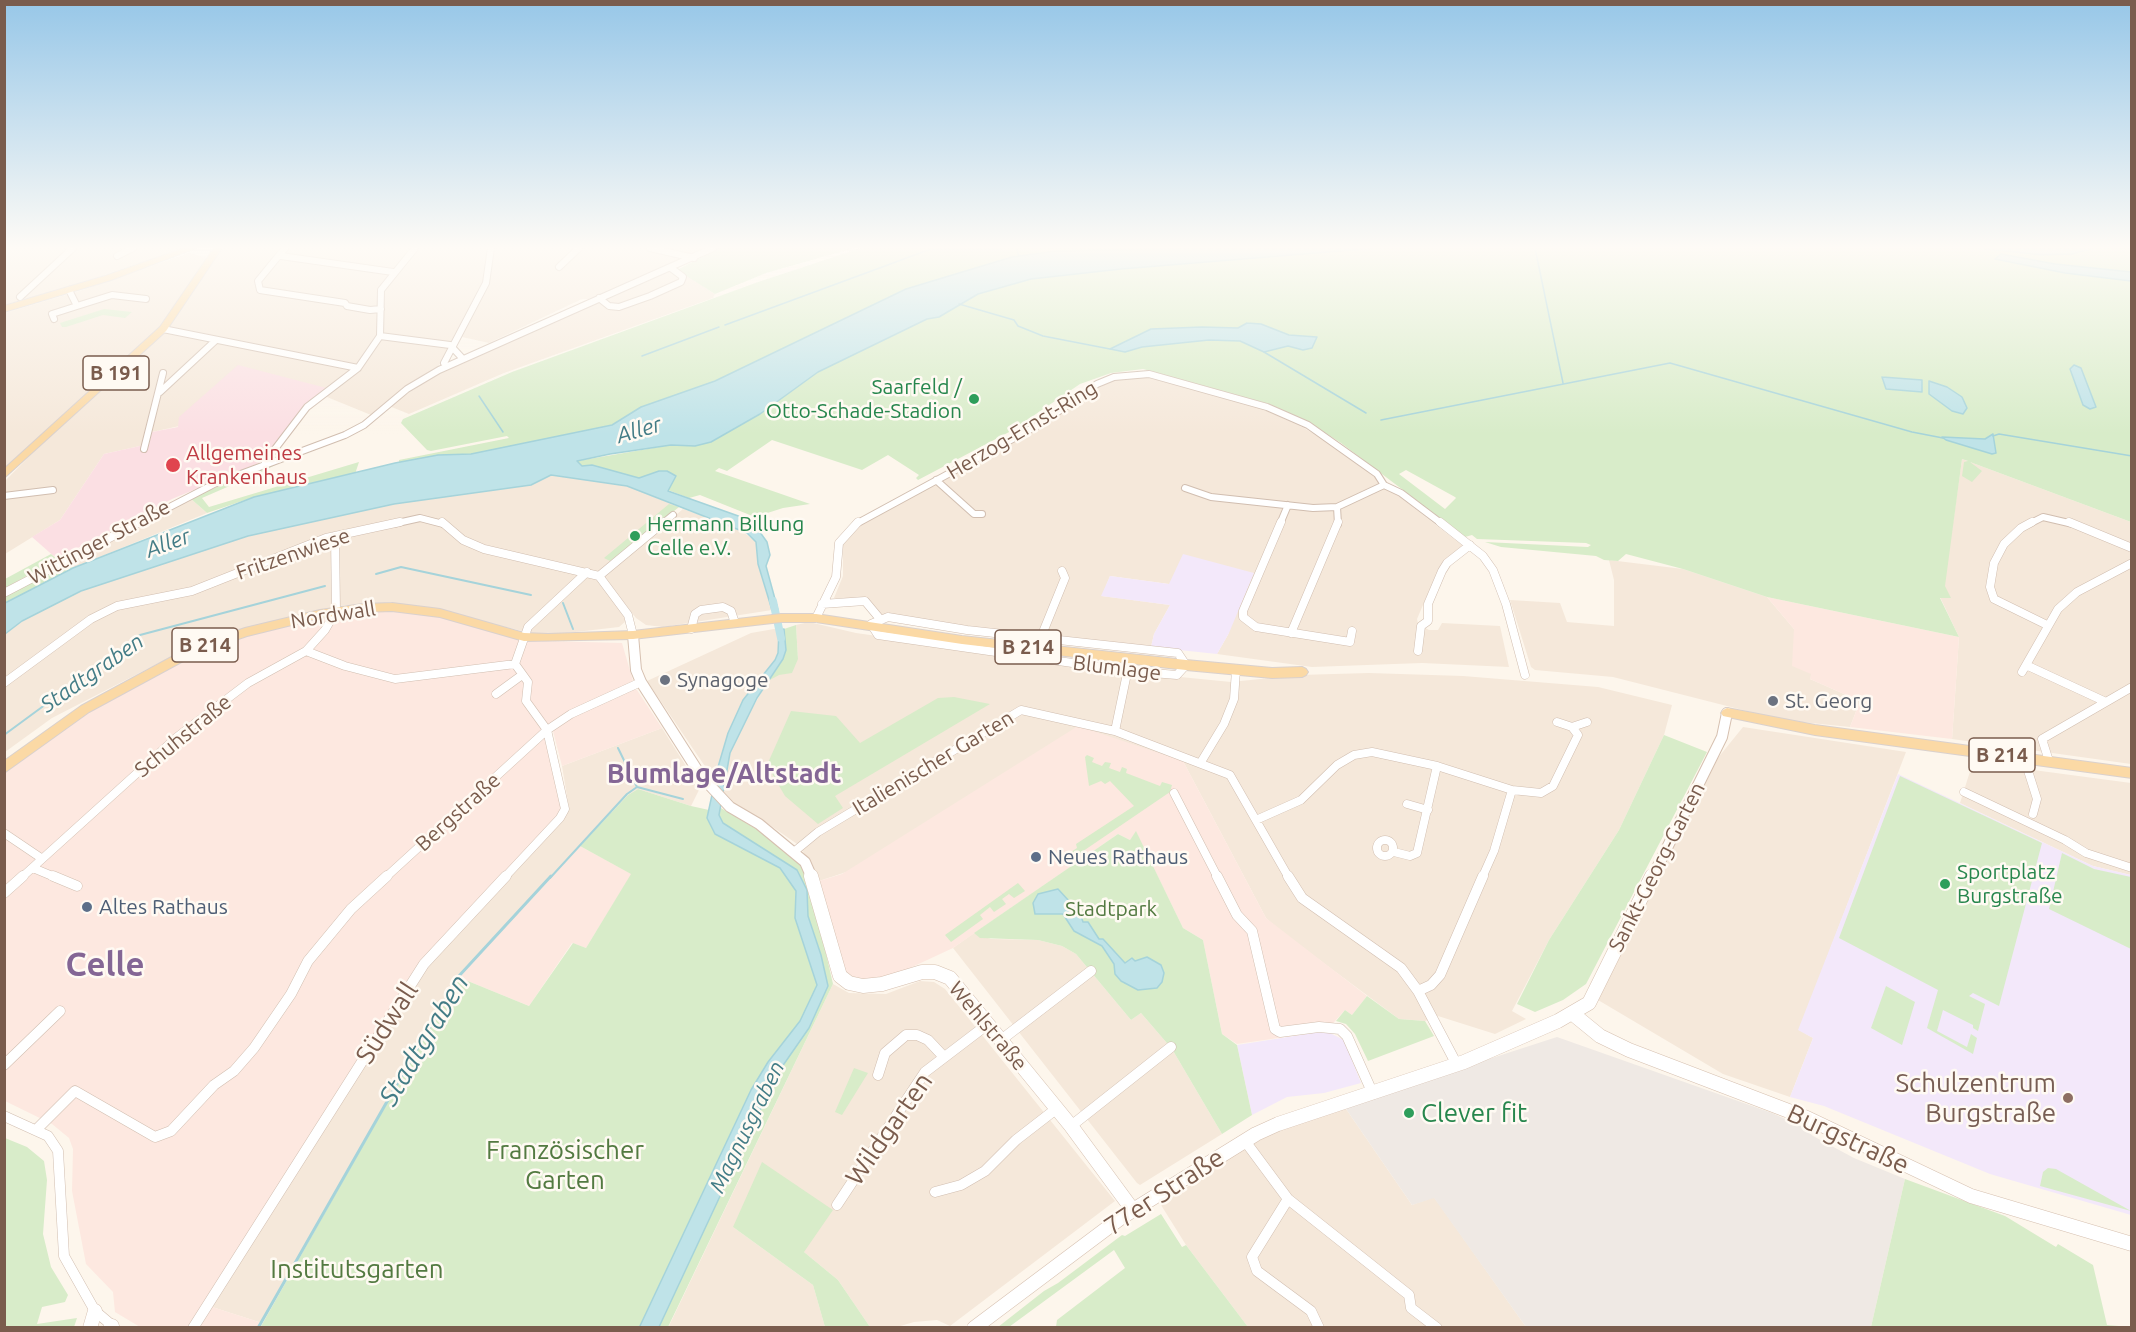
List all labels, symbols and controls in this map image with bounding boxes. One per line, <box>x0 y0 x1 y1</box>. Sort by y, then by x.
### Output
road number: B 191 <box>83 356 149 390</box>
place label: Saarfeld / Otto-Schade-Stadion <box>766 374 962 424</box>
street label: Herzog-Ernst-Ring <box>942 375 1102 485</box>
marker: Saarfeld / Otto-Schade-Stadion <box>967 392 981 406</box>
water label: Aller <box>613 411 665 449</box>
place label: Allgemeines Krankenhaus <box>186 440 307 490</box>
marker: Allgemeines Krankenhaus <box>164 456 182 474</box>
street label: Wittinger Straße <box>24 494 174 590</box>
place label: Hermann Billung Celle e.V. <box>647 511 804 561</box>
water label: Aller <box>142 523 194 563</box>
street label: Fritzenwiese <box>233 523 353 585</box>
marker: Hermann Billung Celle e.V. <box>628 529 642 543</box>
street label: Nordwall <box>289 596 377 634</box>
water label: Stadtgraben <box>35 628 149 718</box>
road number: B 214 <box>172 628 238 662</box>
road number: B 214 <box>995 630 1061 664</box>
street label: Blumlage <box>1071 650 1163 686</box>
place label: Synagoge <box>677 667 769 693</box>
marker: Synagoge <box>658 673 672 687</box>
place label: St. Georg <box>1785 688 1872 714</box>
street label: Schuhstraße <box>130 689 236 783</box>
marker: St. Georg <box>1766 694 1780 708</box>
street label: Italienischer Garten <box>848 705 1018 821</box>
road number: B 214 <box>1969 738 2035 772</box>
district label: Blumlage/Altstadt <box>607 758 841 790</box>
street label: Bergstraße <box>410 767 506 857</box>
street label: Sankt-Georg-Garten <box>1603 778 1711 956</box>
place label: Neues Rathaus <box>1048 844 1188 870</box>
marker: Neues Rathaus <box>1029 850 1043 864</box>
place label: Sportplatz Burgstraße <box>1957 859 2063 909</box>
marker: Sportplatz Burgstraße <box>1938 877 1952 891</box>
place label: Altes Rathaus <box>99 894 228 920</box>
park label: Stadtpark <box>1065 896 1157 922</box>
marker: Altes Rathaus <box>80 900 94 914</box>
district label: Celle <box>66 945 144 985</box>
water label: Stadtgraben <box>372 969 476 1111</box>
street label: Südwall <box>349 976 425 1070</box>
street label: Wehlstraße <box>943 976 1033 1076</box>
water label: Magnusgraben <box>704 1057 790 1197</box>
street label: Wildgarten <box>839 1067 939 1191</box>
place label: Schulzentrum Burgstraße <box>1895 1067 2056 1128</box>
marker: Schulzentrum Burgstraße <box>2061 1091 2075 1105</box>
place label: Clever fit <box>1421 1097 1527 1129</box>
street label: Burgstraße <box>1782 1097 1914 1181</box>
marker: Clever fit <box>1402 1106 1416 1120</box>
park label: Französischer Garten <box>486 1134 644 1196</box>
street label: 77er Straße <box>1098 1142 1230 1242</box>
park label: Institutsgarten <box>270 1253 444 1285</box>

